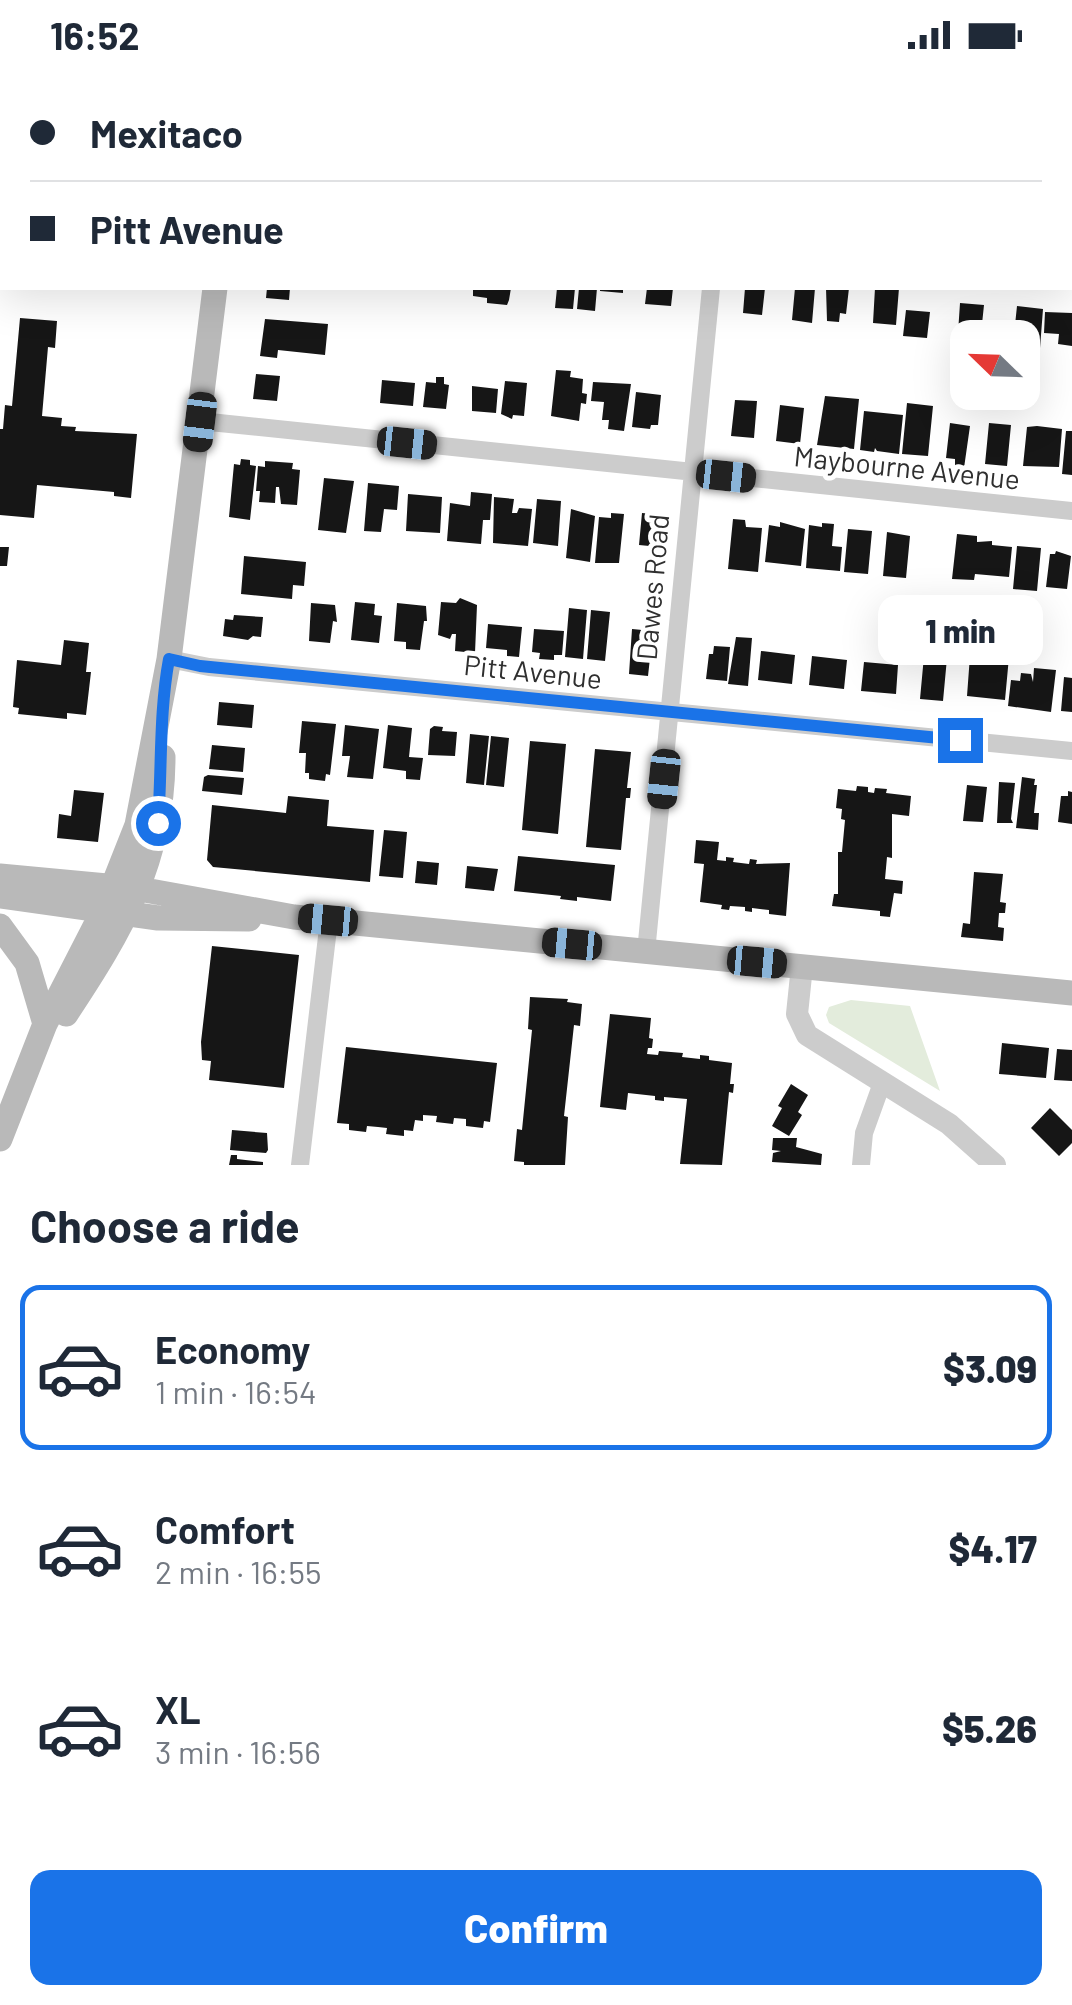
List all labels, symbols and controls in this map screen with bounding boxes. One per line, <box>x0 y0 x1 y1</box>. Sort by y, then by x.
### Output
text: 16:52 <box>50 12 139 58</box>
text: Mexitaco <box>90 110 243 156</box>
text: Pitt Avenue <box>90 206 284 252</box>
north arrow <box>950 320 1040 410</box>
map controls <box>950 320 1040 410</box>
car <box>181 390 219 454</box>
car <box>376 425 438 461</box>
street label: Maybourne Avenue <box>792 438 1022 496</box>
car <box>695 458 757 494</box>
street label: Dawes Road <box>629 512 675 662</box>
callout: 1 min <box>878 595 1042 665</box>
text: 1 min <box>925 611 996 649</box>
street label: Pitt Avenue <box>462 647 604 695</box>
route end <box>938 718 983 763</box>
car <box>646 748 682 810</box>
route start <box>136 801 181 846</box>
car <box>297 902 359 938</box>
car <box>541 926 603 962</box>
car <box>726 944 788 980</box>
text: Choose a ride <box>30 1198 300 1252</box>
icon: car <box>35 1323 125 1413</box>
text: Economy <box>155 1326 310 1372</box>
text: $3.09 <box>943 1345 1037 1391</box>
text: 1 min · 16:54 <box>155 1372 317 1410</box>
icon: car <box>35 1503 125 1593</box>
text: Comfort <box>155 1506 295 1552</box>
text: $4.17 <box>949 1525 1037 1571</box>
text: 2 min · 16:55 <box>155 1552 321 1590</box>
icon: car <box>35 1683 125 1773</box>
text: XL <box>155 1686 201 1732</box>
text: $5.26 <box>942 1705 1037 1751</box>
text: 3 min · 16:56 <box>155 1732 321 1770</box>
button: Confirm <box>30 1870 1042 1985</box>

